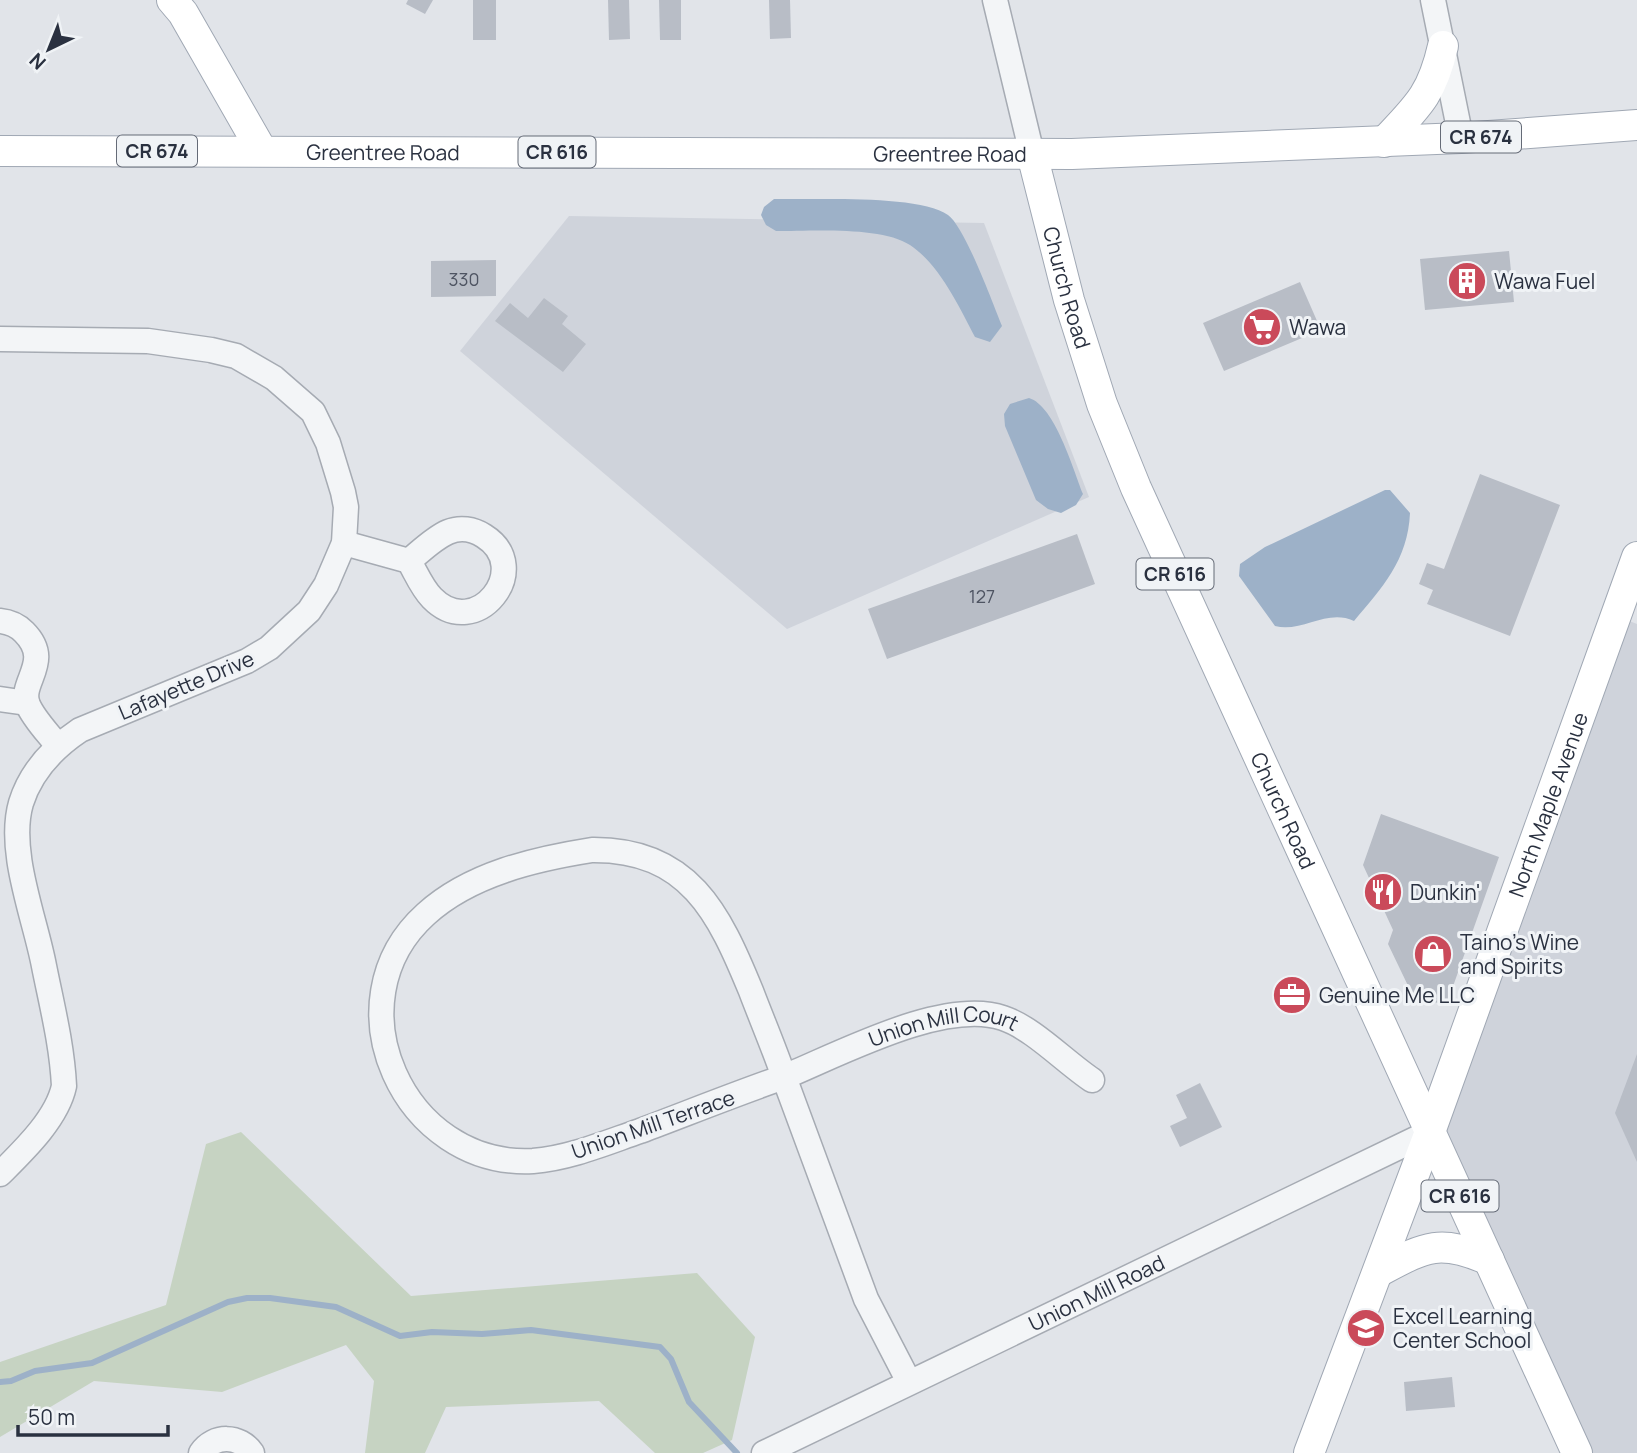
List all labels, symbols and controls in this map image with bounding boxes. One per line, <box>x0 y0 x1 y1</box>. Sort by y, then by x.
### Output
north arrow <box>14 14 84 84</box>
text: N <box>24 47 51 76</box>
road number: CR 674 <box>1441 122 1521 153</box>
road number: CR 674 <box>117 136 197 167</box>
road number: CR 616 <box>518 136 596 168</box>
street label: Greentree Road <box>306 138 460 166</box>
street label: Greentree Road <box>873 139 1027 168</box>
street label: Church Road <box>1037 224 1098 352</box>
building icon: Wawa Fuel <box>1446 260 1488 302</box>
house number: 330 <box>449 267 479 291</box>
place label: Wawa Fuel <box>1494 267 1596 295</box>
supermarket icon: Wawa <box>1241 306 1283 348</box>
place label: Wawa <box>1289 313 1346 341</box>
road number: CR 616 <box>1136 558 1214 590</box>
house number: 127 <box>969 584 995 608</box>
street label: Lafayette Drive <box>114 644 258 726</box>
street label: North Maple Avenue <box>1502 708 1594 901</box>
street label: Church Road <box>1245 748 1322 873</box>
restaurant icon: Dunkin' <box>1362 871 1404 913</box>
place label: Dunkin' <box>1410 878 1481 906</box>
place label: Taino's Wine and Spirits <box>1460 928 1579 980</box>
shop icon: Taino's Wine and Spirits <box>1412 933 1454 975</box>
office icon: Genuine Me LLC <box>1271 974 1313 1016</box>
place label: Genuine Me LLC <box>1319 981 1475 1009</box>
street label: Union Mill Court <box>864 1000 1024 1053</box>
street label: Union Mill Terrace <box>568 1083 738 1165</box>
road number: CR 616 <box>1422 1180 1498 1212</box>
street label: Union Mill Road <box>1024 1248 1169 1337</box>
place label: Excel Learning Center School <box>1393 1302 1533 1354</box>
school or university icon: Excel Learning Center School <box>1345 1307 1387 1349</box>
scale bar <box>18 1394 168 1438</box>
text: 50 m <box>28 1403 75 1431</box>

